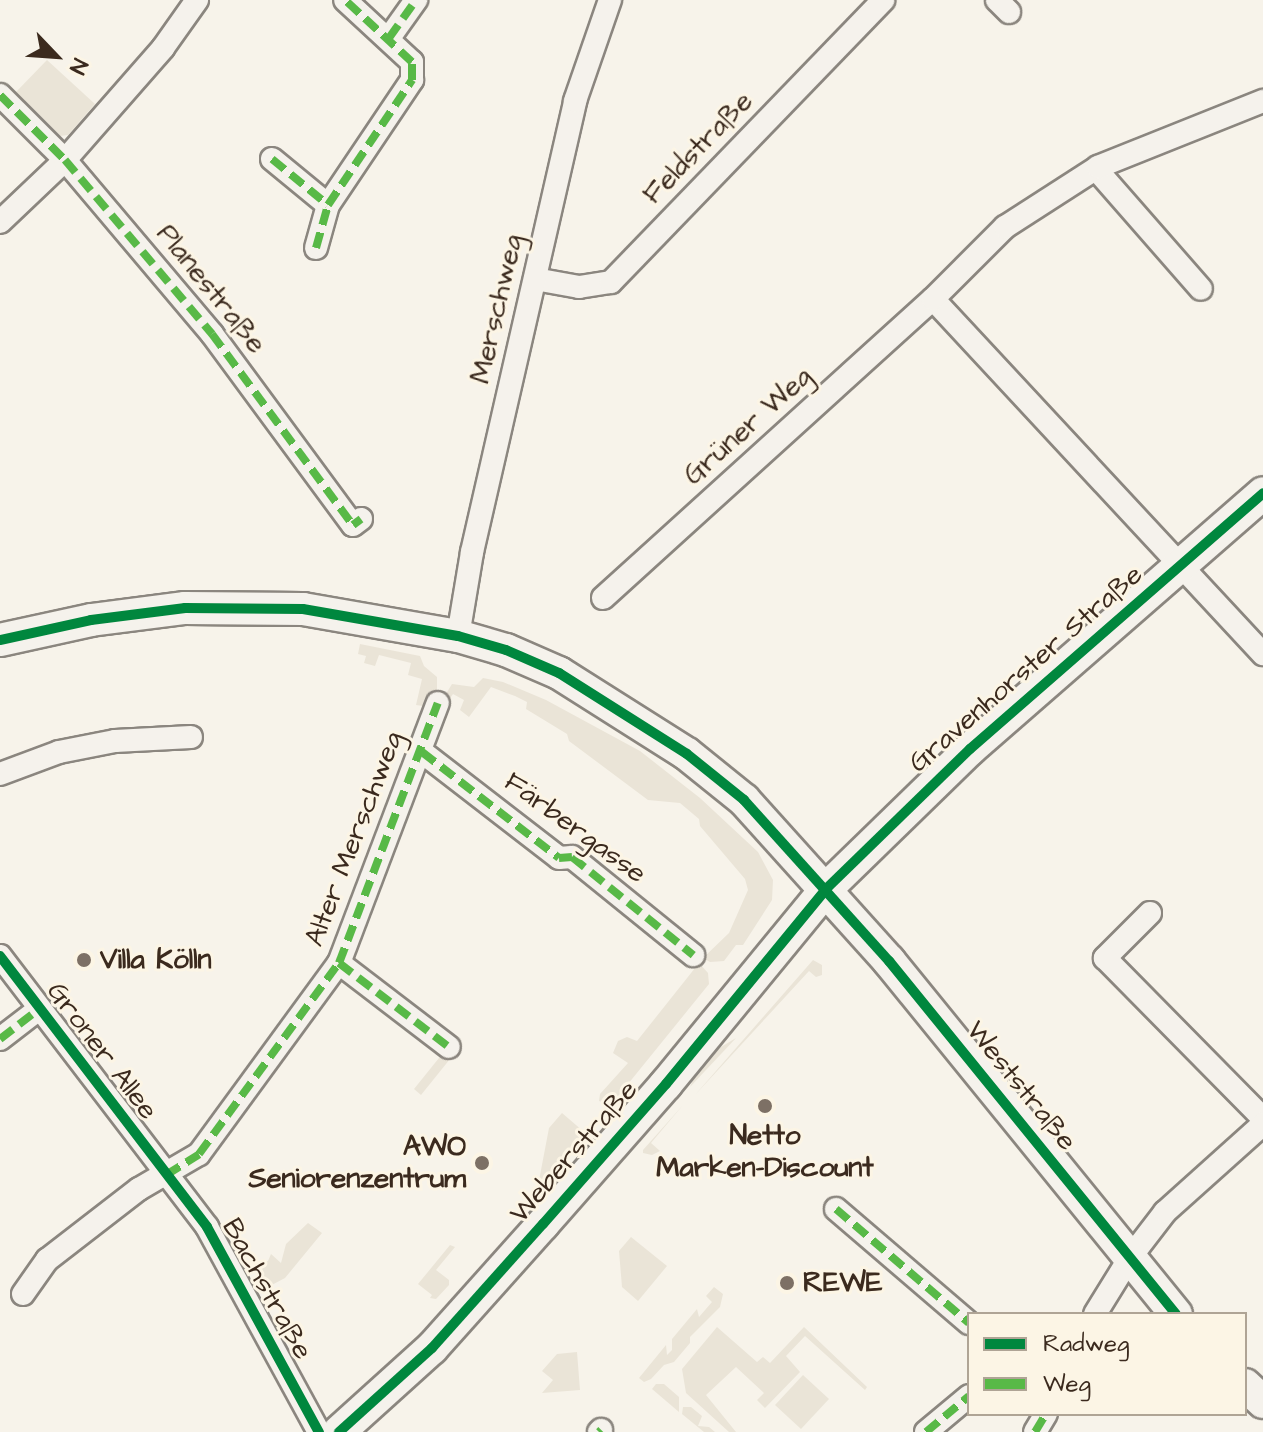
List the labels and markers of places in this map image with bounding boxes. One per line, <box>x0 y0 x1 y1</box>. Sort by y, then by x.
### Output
place label: Villa Kölln <box>100 943 212 977</box>
marker: Villa Kölln <box>75 951 93 969</box>
marker: Netto Marken-Discount <box>756 1097 774 1115</box>
place label: Netto Marken-Discount <box>656 1119 874 1185</box>
place label: AWO Seniorenzentrum <box>248 1130 466 1196</box>
marker: AWO Seniorenzentrum <box>473 1154 491 1172</box>
place label: REWE <box>803 1266 882 1300</box>
marker: REWE <box>778 1274 796 1292</box>

